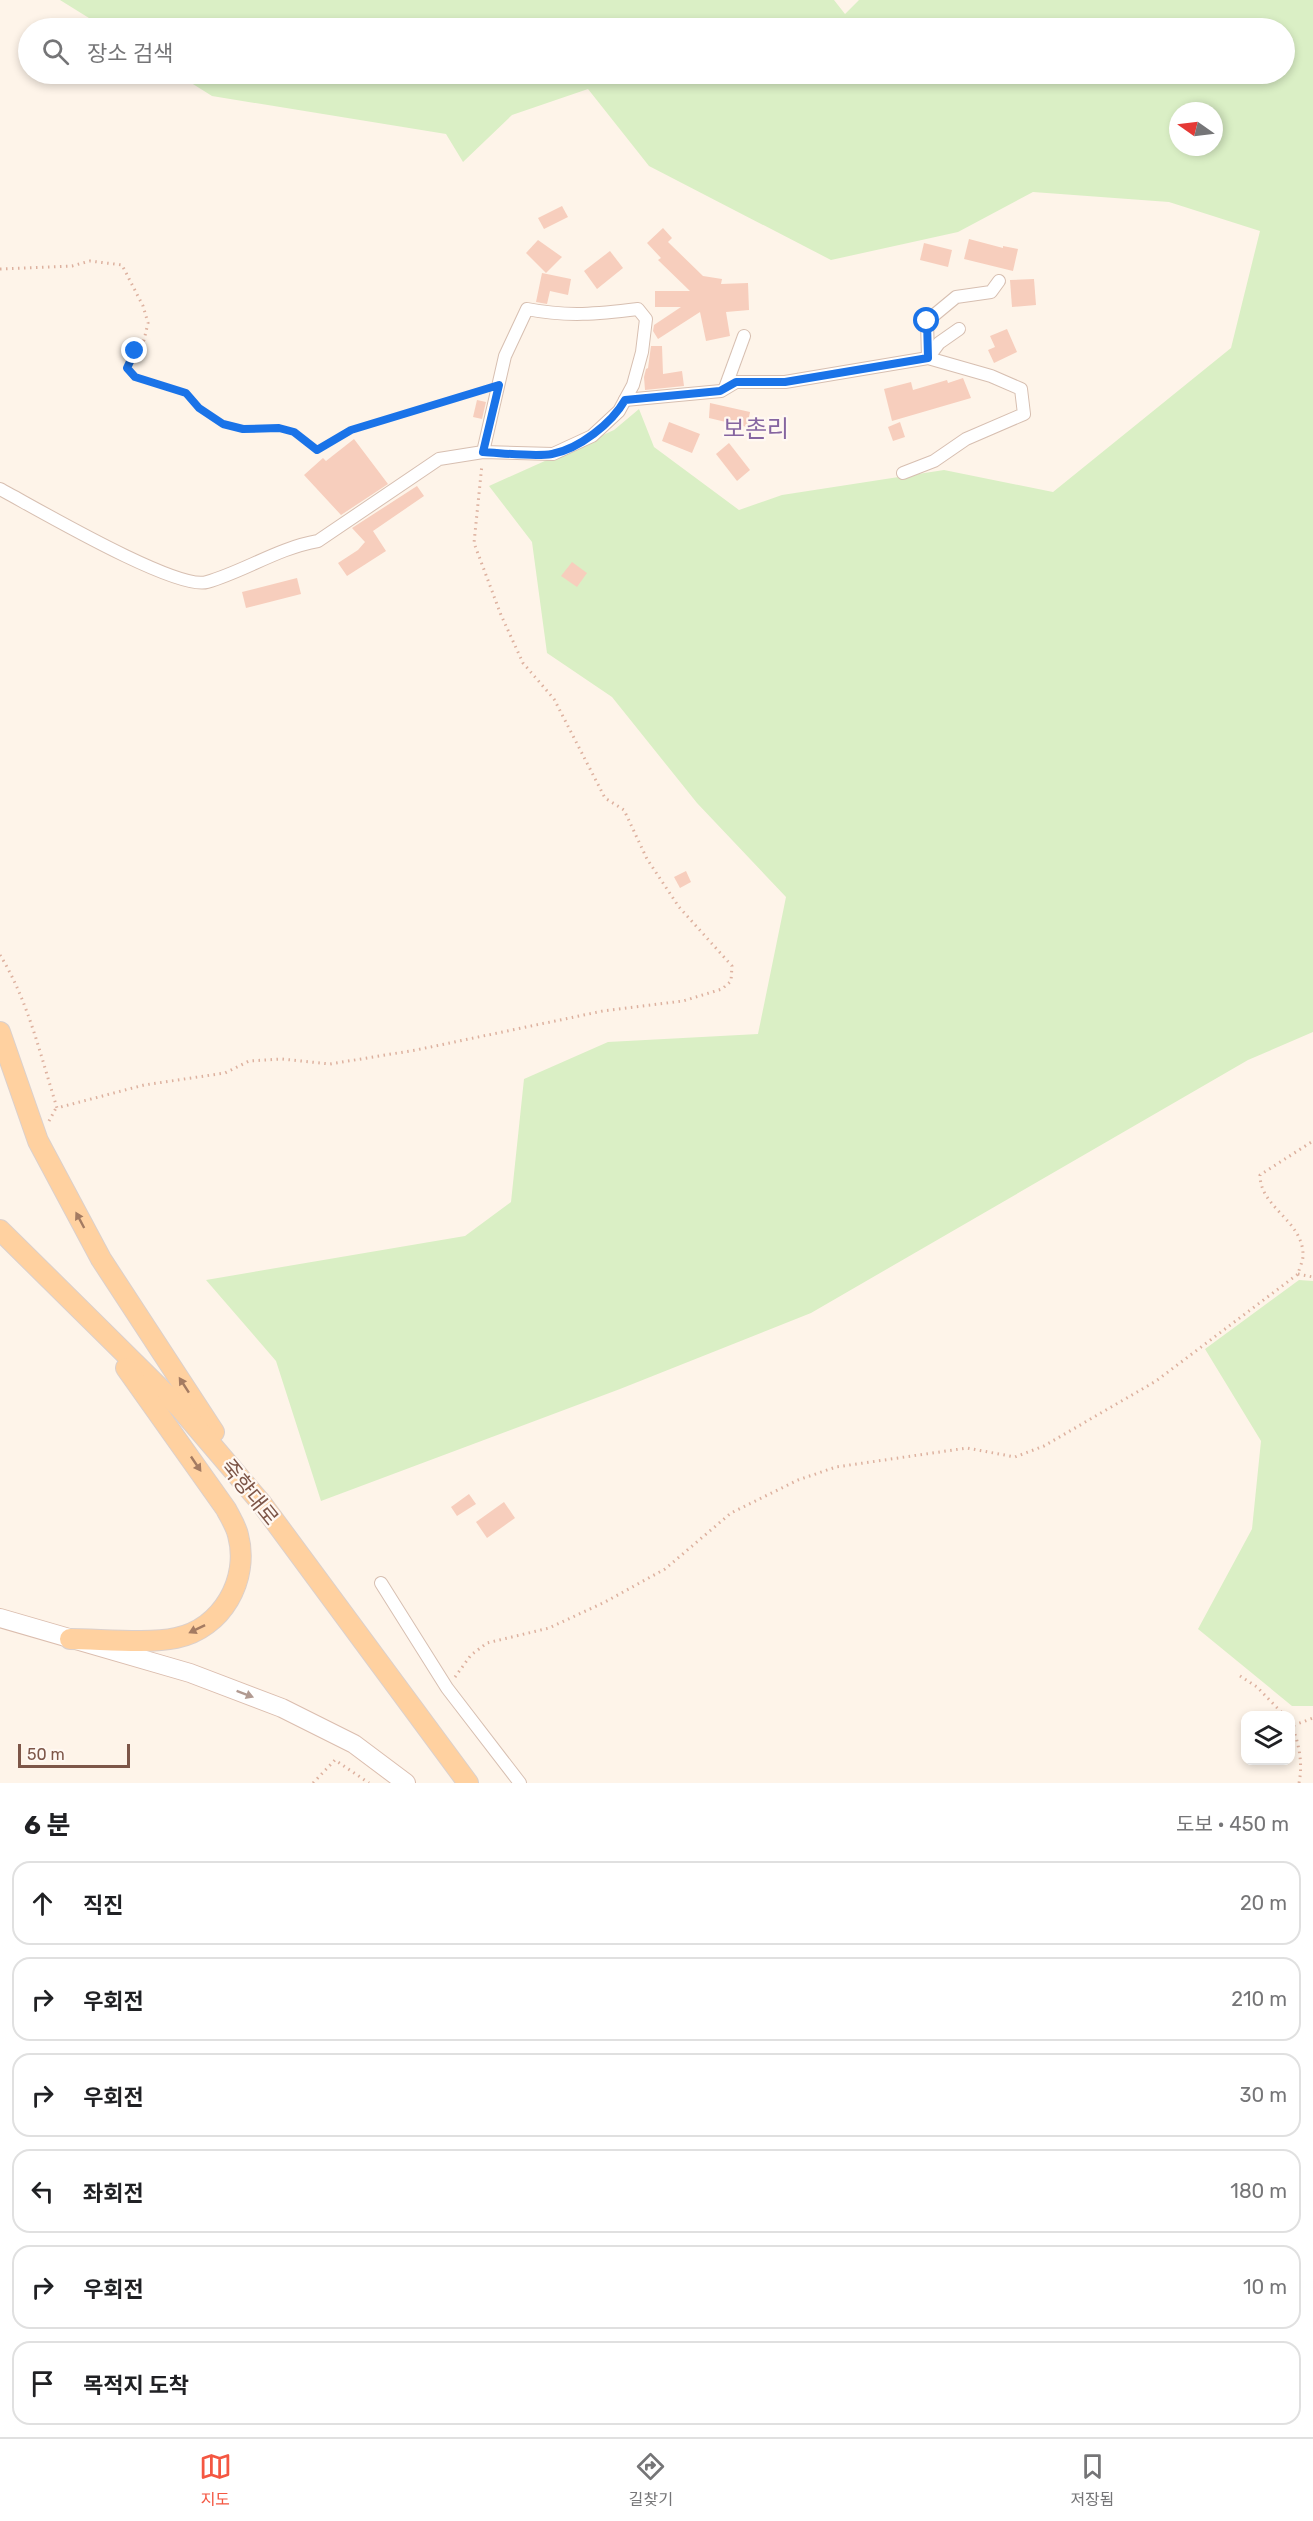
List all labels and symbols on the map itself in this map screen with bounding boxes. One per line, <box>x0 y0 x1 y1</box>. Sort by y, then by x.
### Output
north arrow <box>1169 102 1223 156</box>
route start <box>913 307 939 333</box>
route end <box>121 337 147 363</box>
district label: 보촌리 <box>723 415 789 443</box>
one-way arrow <box>75 1211 85 1228</box>
one-way arrow <box>178 1377 189 1393</box>
street label: 죽향대로 <box>216 1454 284 1530</box>
one-way arrow <box>190 1456 201 1472</box>
one-way arrow <box>188 1625 205 1634</box>
one-way arrow <box>237 1690 255 1700</box>
scale bar <box>18 1741 130 1768</box>

